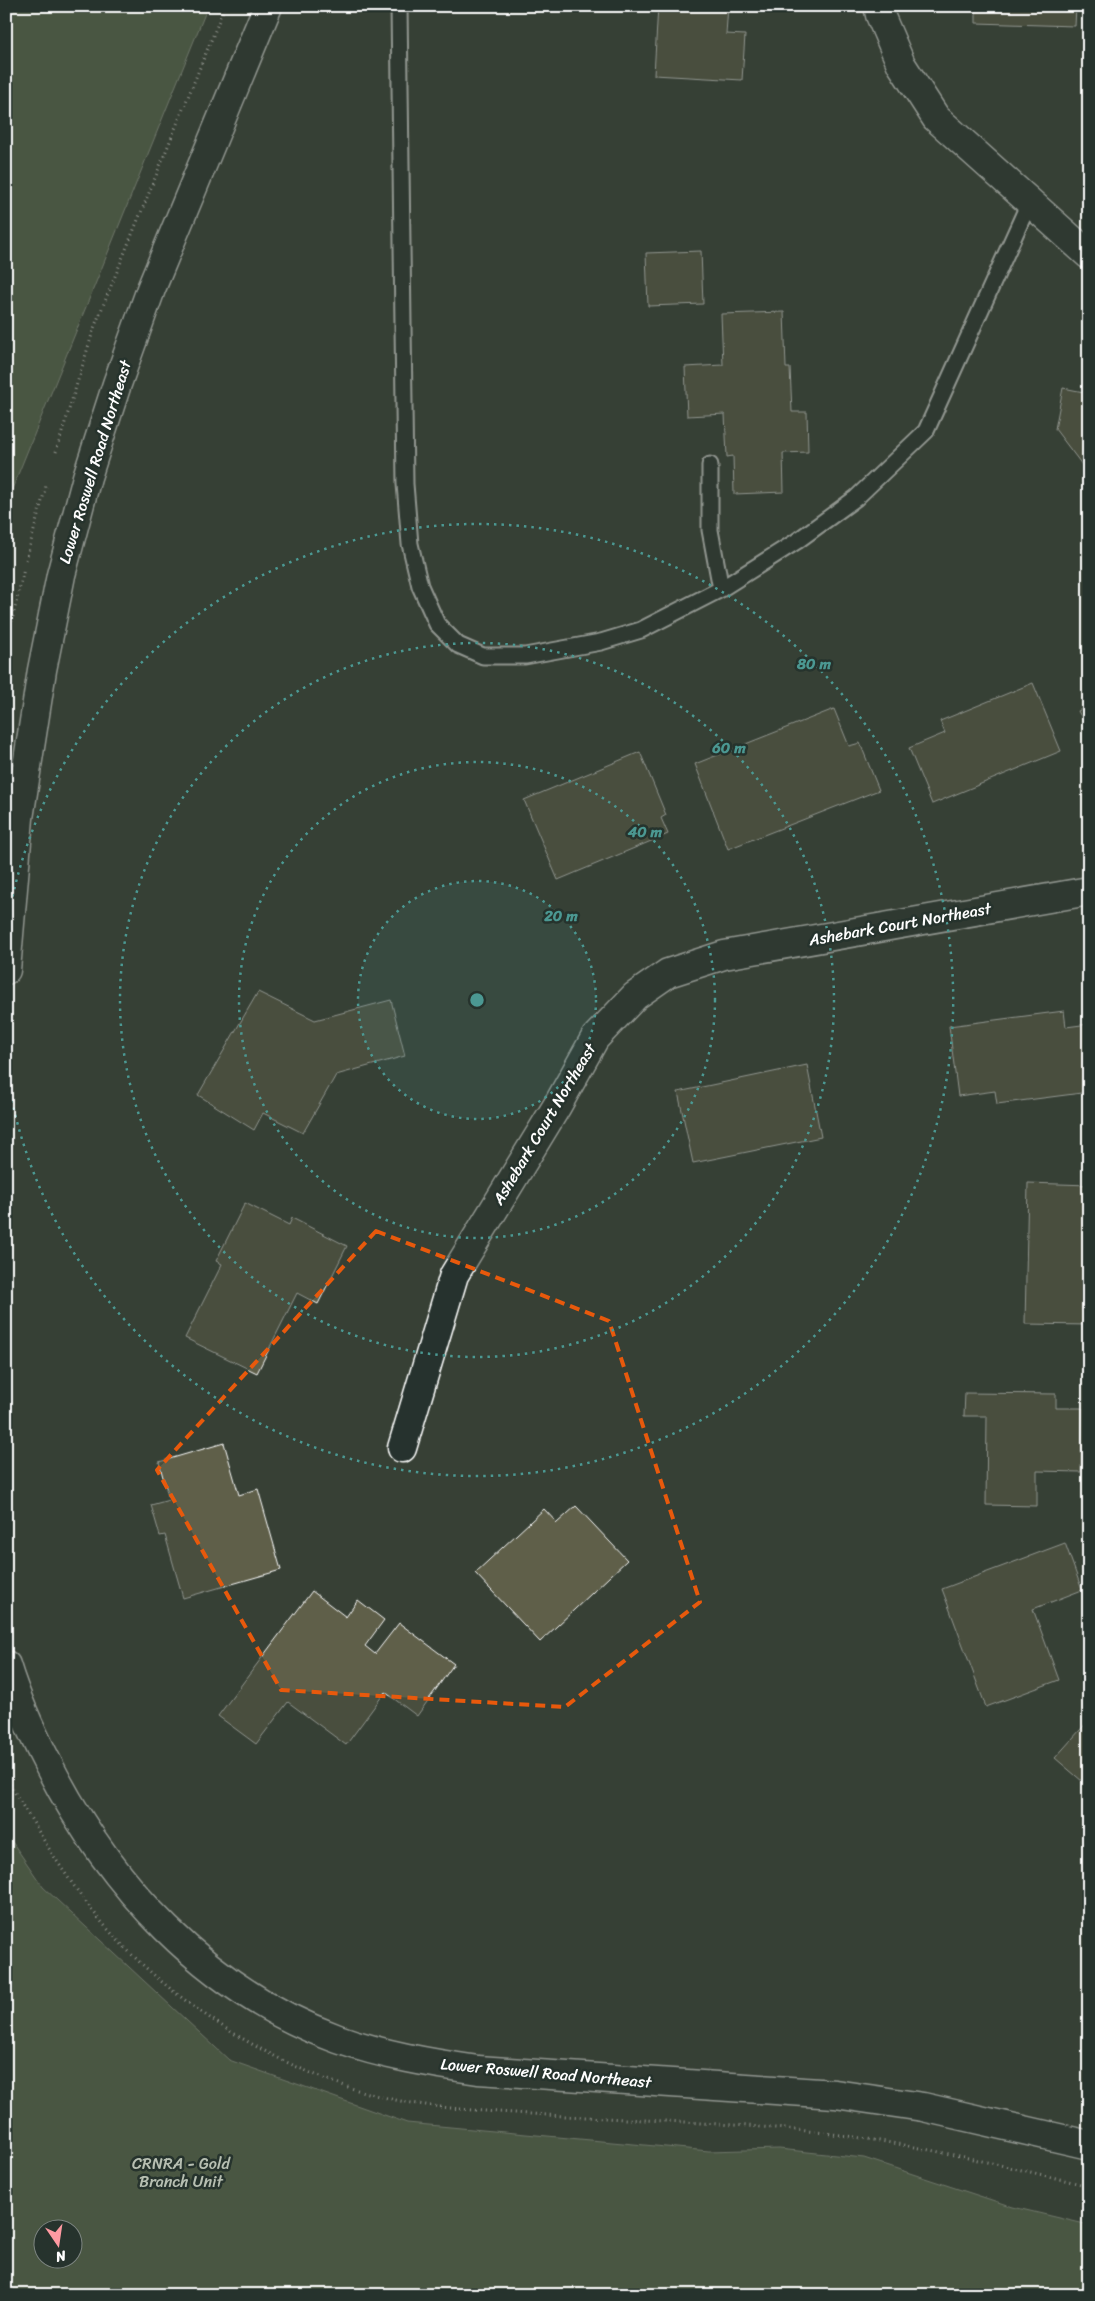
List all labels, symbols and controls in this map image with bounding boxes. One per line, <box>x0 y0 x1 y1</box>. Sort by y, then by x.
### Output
street label: Lower Roswell Road Northeast <box>50 356 140 567</box>
text: 80 m <box>796 651 831 677</box>
text: 60 m <box>711 735 746 761</box>
text: 40 m <box>627 819 663 845</box>
street label: Ashebark Court Northeast <box>806 894 994 954</box>
text: 20 m <box>543 903 578 929</box>
centre of rings <box>468 991 486 1009</box>
street label: Ashebark Court Northeast <box>483 1037 604 1212</box>
street label: Lower Roswell Road Northeast <box>439 2049 653 2097</box>
park label: CRNRA - Gold Branch Unit <box>132 2149 232 2196</box>
north arrow <box>32 2218 82 2268</box>
text: N <box>53 2243 69 2270</box>

